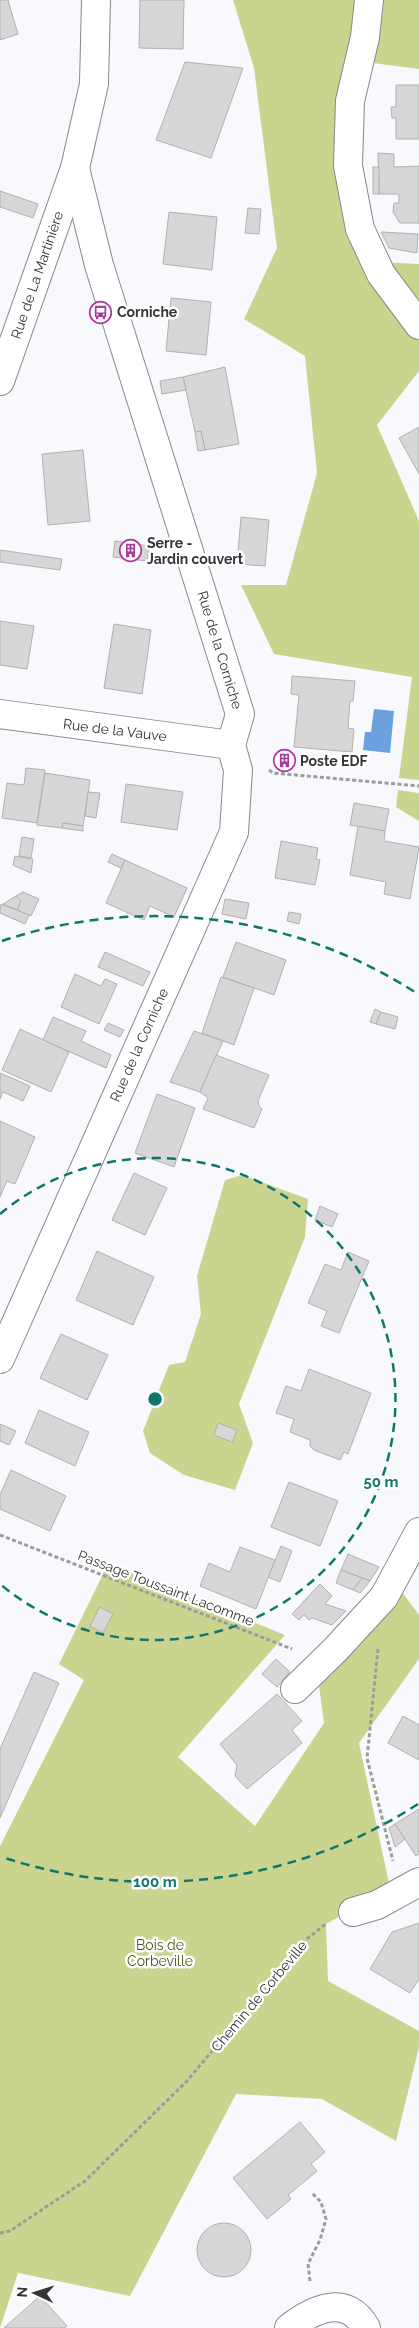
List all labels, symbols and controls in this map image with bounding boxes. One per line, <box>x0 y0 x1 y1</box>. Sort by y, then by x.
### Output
street label: Rue de La Martinière <box>8 209 66 341</box>
bus stop icon: Corniche <box>89 300 113 324</box>
place label: Corniche <box>117 304 178 320</box>
place label: Serre - Jardin couvert <box>147 535 244 567</box>
building icon: Serre - Jardin couvert <box>119 539 143 563</box>
street label: Rue de la Corniche <box>194 589 246 711</box>
street label: Rue de la Vauve <box>62 716 168 744</box>
building icon: Poste EDF <box>272 749 296 773</box>
place label: Poste EDF <box>300 753 367 769</box>
street label: Rue de la Corniche <box>107 986 171 1104</box>
centre of rings <box>146 1390 164 1408</box>
text: 50 m <box>363 1473 399 1491</box>
street label: Passage Toussaint Lacomme <box>76 1547 256 1629</box>
text: 100 m <box>133 1873 177 1891</box>
park label: Bois de Corbeville <box>127 1937 193 1969</box>
street label: Chemin de Corbeville <box>208 1937 310 2055</box>
north arrow <box>10 2268 60 2318</box>
text: N <box>14 2286 30 2298</box>

